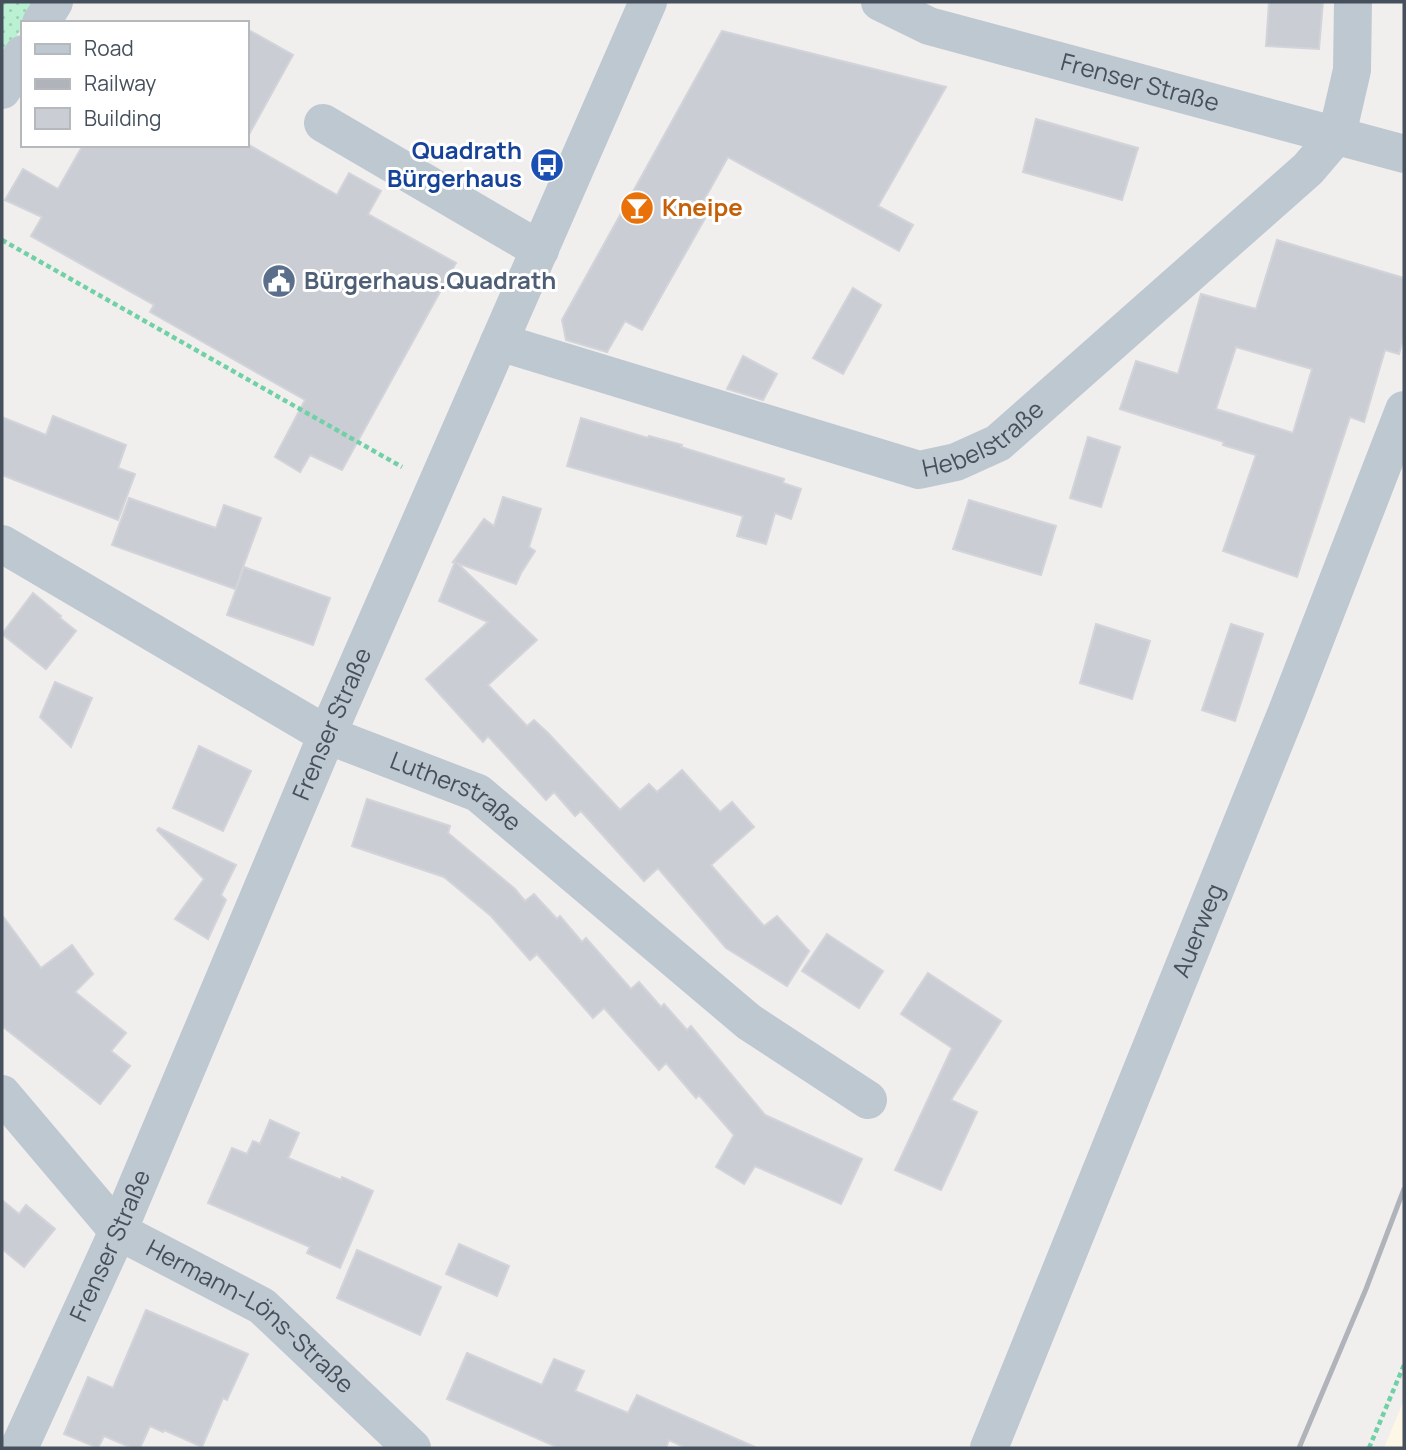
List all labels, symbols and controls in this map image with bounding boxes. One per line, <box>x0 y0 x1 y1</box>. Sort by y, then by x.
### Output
legend <box>21 21 248 147</box>
text: Road <box>84 34 134 62</box>
street label: Frenser Straße <box>1057 44 1223 119</box>
text: Railway <box>84 69 156 97</box>
text: Building <box>84 104 161 132</box>
place label: Quadrath Bürgerhaus <box>387 133 522 194</box>
bus stop icon: Quadrath Bürgerhaus <box>528 146 566 184</box>
bar icon: Kneipe <box>618 189 656 227</box>
place label: Kneipe <box>662 190 743 223</box>
public building icon: Bürgerhaus.Quadrath <box>260 262 298 300</box>
place label: Bürgerhaus.Quadrath <box>304 263 556 296</box>
street label: Hebelstraße <box>919 392 1050 484</box>
street label: Frenser Straße <box>284 642 378 805</box>
street label: Lutherstraße <box>386 743 529 838</box>
street label: Auerweg <box>1163 878 1231 982</box>
street label: Frenser Straße <box>61 1164 157 1326</box>
street label: Hermann-Löns-Straße <box>141 1231 362 1400</box>

